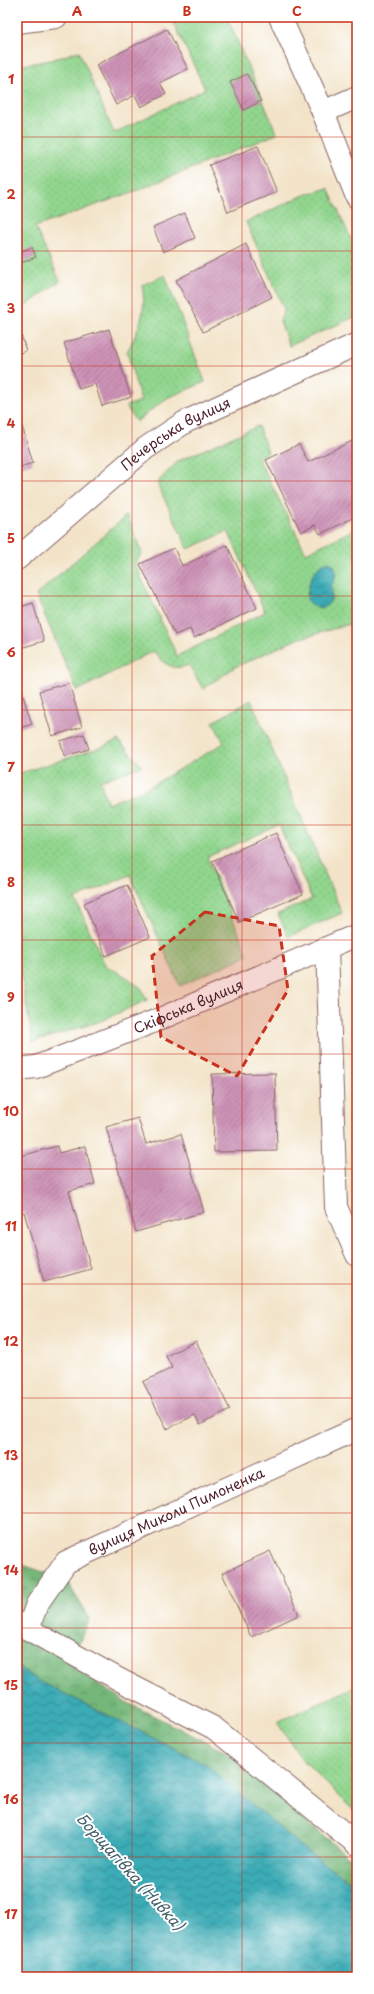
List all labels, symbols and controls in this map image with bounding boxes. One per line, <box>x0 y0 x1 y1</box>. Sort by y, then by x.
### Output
text: A <box>72 1 82 20</box>
text: B <box>183 1 192 20</box>
text: C <box>292 1 302 20</box>
text: 1 <box>8 69 14 88</box>
text: 2 <box>6 184 16 203</box>
text: 3 <box>7 298 16 317</box>
street label: Печерська вулиця <box>116 392 234 475</box>
text: 4 <box>7 413 16 432</box>
text: 5 <box>7 528 15 547</box>
text: 6 <box>6 642 16 661</box>
text: 7 <box>7 757 15 776</box>
text: 8 <box>7 872 15 891</box>
street label: Скіфська вулиця <box>130 974 246 1038</box>
text: 9 <box>7 987 15 1006</box>
text: 10 <box>3 1101 19 1120</box>
text: 11 <box>5 1216 17 1235</box>
text: 12 <box>3 1331 19 1350</box>
text: 13 <box>4 1445 19 1464</box>
street label: вулиця Миколи Пимоненка <box>85 1462 268 1560</box>
text: 14 <box>3 1560 19 1579</box>
text: 15 <box>4 1675 18 1694</box>
text: 16 <box>3 1789 19 1808</box>
water label: Борщагівка (Нивка) <box>72 1807 191 1936</box>
text: 17 <box>4 1904 18 1923</box>

